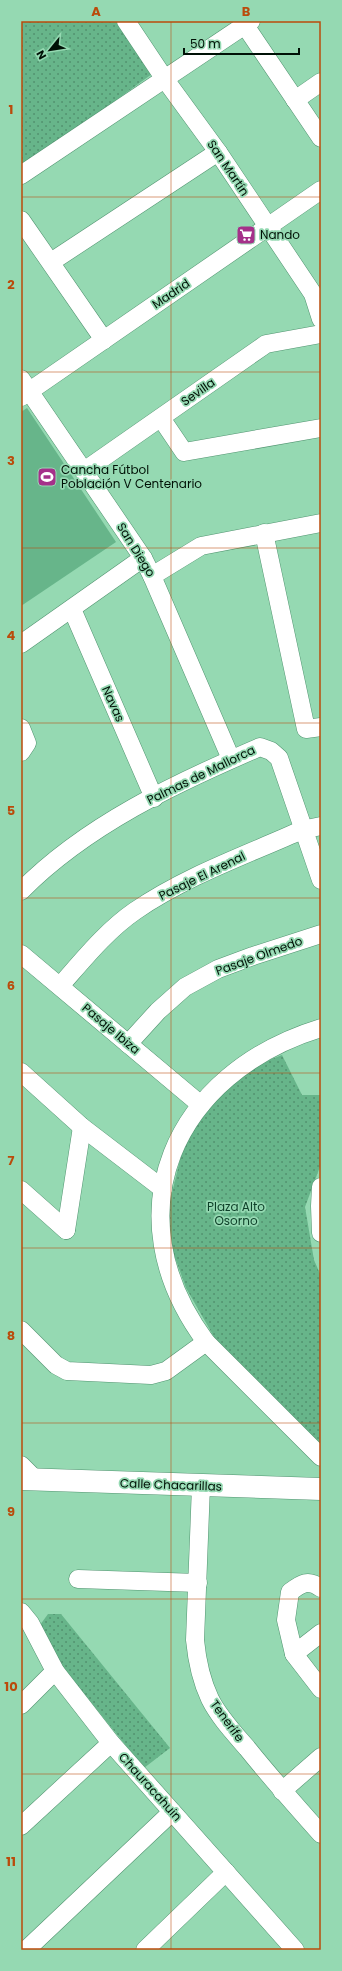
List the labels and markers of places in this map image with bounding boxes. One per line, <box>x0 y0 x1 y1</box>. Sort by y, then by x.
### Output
supermarket icon: Nando <box>235 224 257 246</box>
place label: Nando <box>260 226 300 243</box>
place label: Cancha Fútbol Población V Centenario <box>61 461 202 492</box>
sports icon: Cancha Fútbol Población V Centenario <box>36 466 58 488</box>

